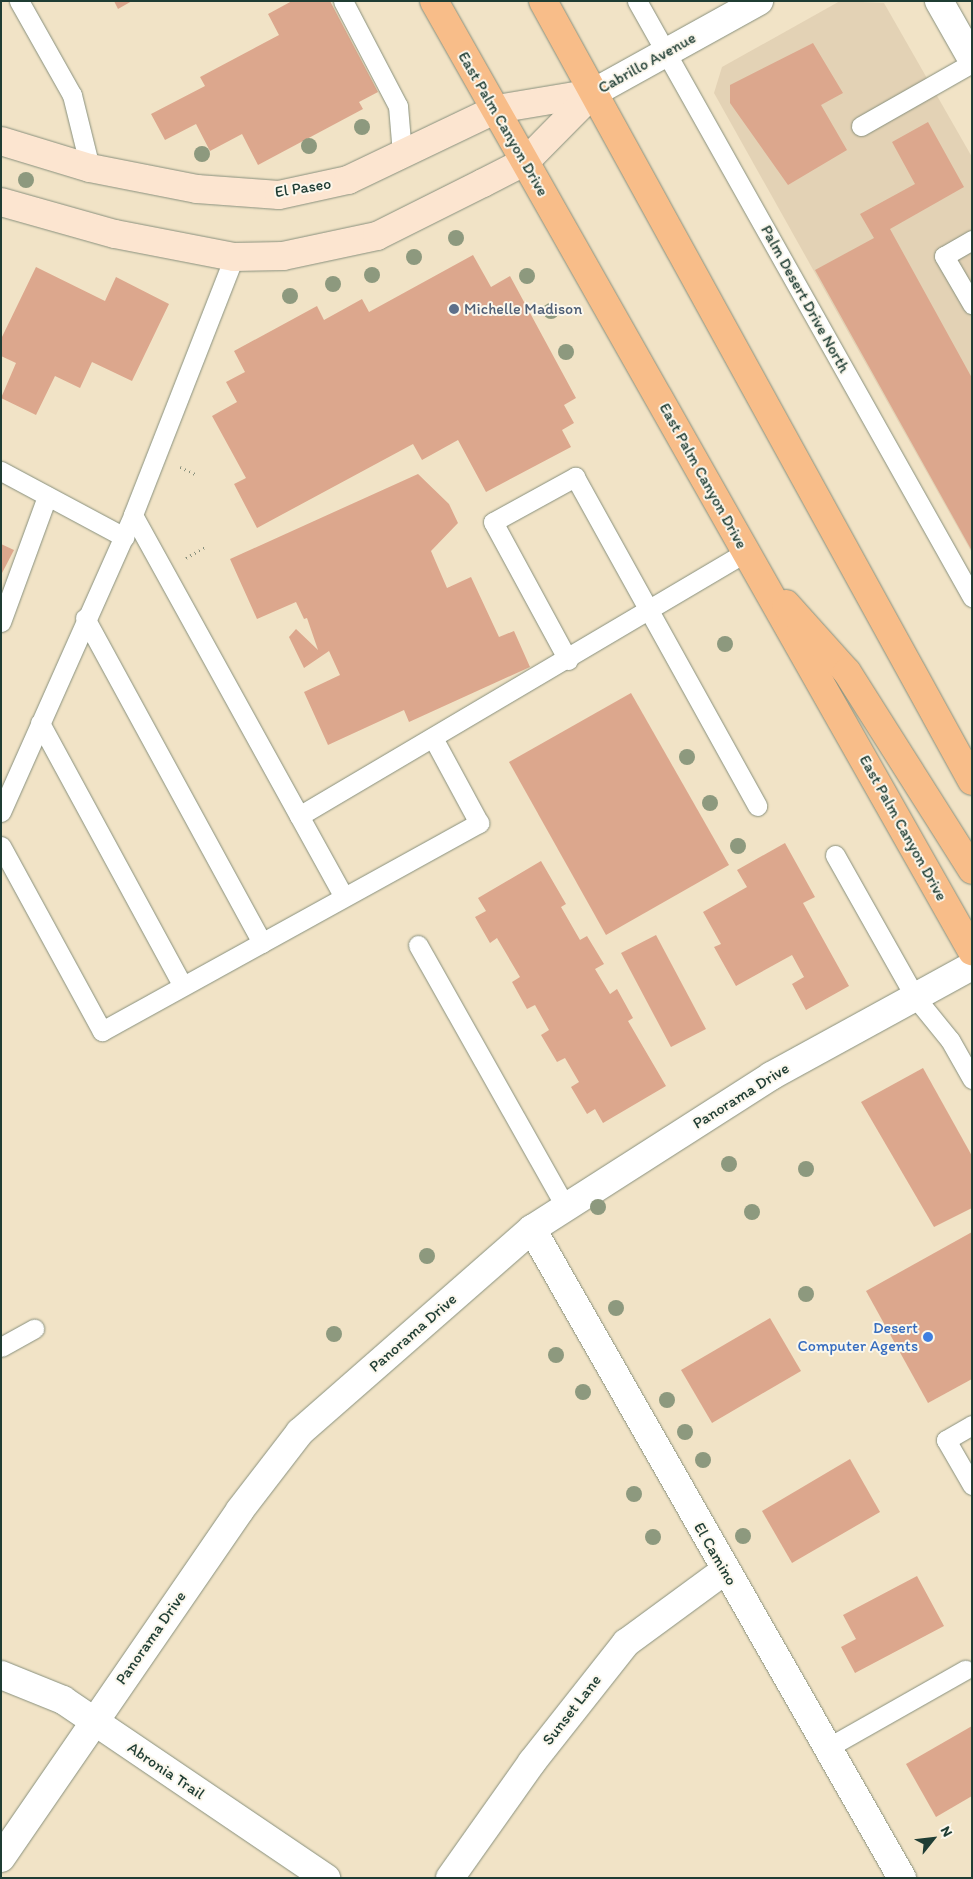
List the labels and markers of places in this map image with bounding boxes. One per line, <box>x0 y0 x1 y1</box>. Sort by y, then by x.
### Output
place label: Michelle Madison <box>464 299 582 319</box>
marker: Michelle Madison <box>448 303 460 315</box>
place label: Desert Computer Agents <box>798 1318 918 1356</box>
marker: Desert Computer Agents <box>922 1331 934 1343</box>

